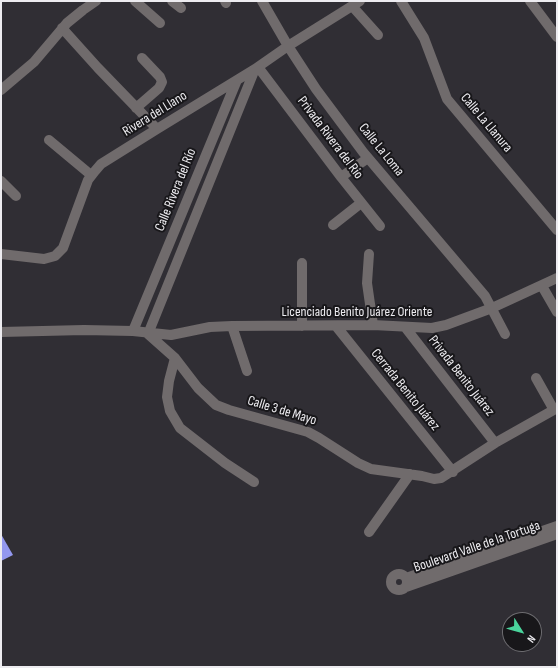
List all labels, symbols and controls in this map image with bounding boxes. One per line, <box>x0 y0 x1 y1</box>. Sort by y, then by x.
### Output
street label: Rivera del Llano <box>120 88 190 140</box>
street label: Calle La Llanura <box>456 90 516 156</box>
street label: Privada Rivera del Río <box>293 93 367 183</box>
street label: Calle La Loma <box>355 120 407 180</box>
street label: Calle Rivera del Río <box>152 146 200 234</box>
street label: Licenciado Benito Juárez Oriente <box>282 304 432 320</box>
street label: Privada Benito Juárez <box>424 332 498 420</box>
street label: Cerrada Benito Juárez <box>367 346 443 434</box>
street label: Calle 3 de Mayo <box>245 393 319 429</box>
street label: Boulevard Valle de la Tortuga <box>412 518 542 576</box>
north arrow <box>502 612 542 652</box>
text: N <box>524 633 538 645</box>

